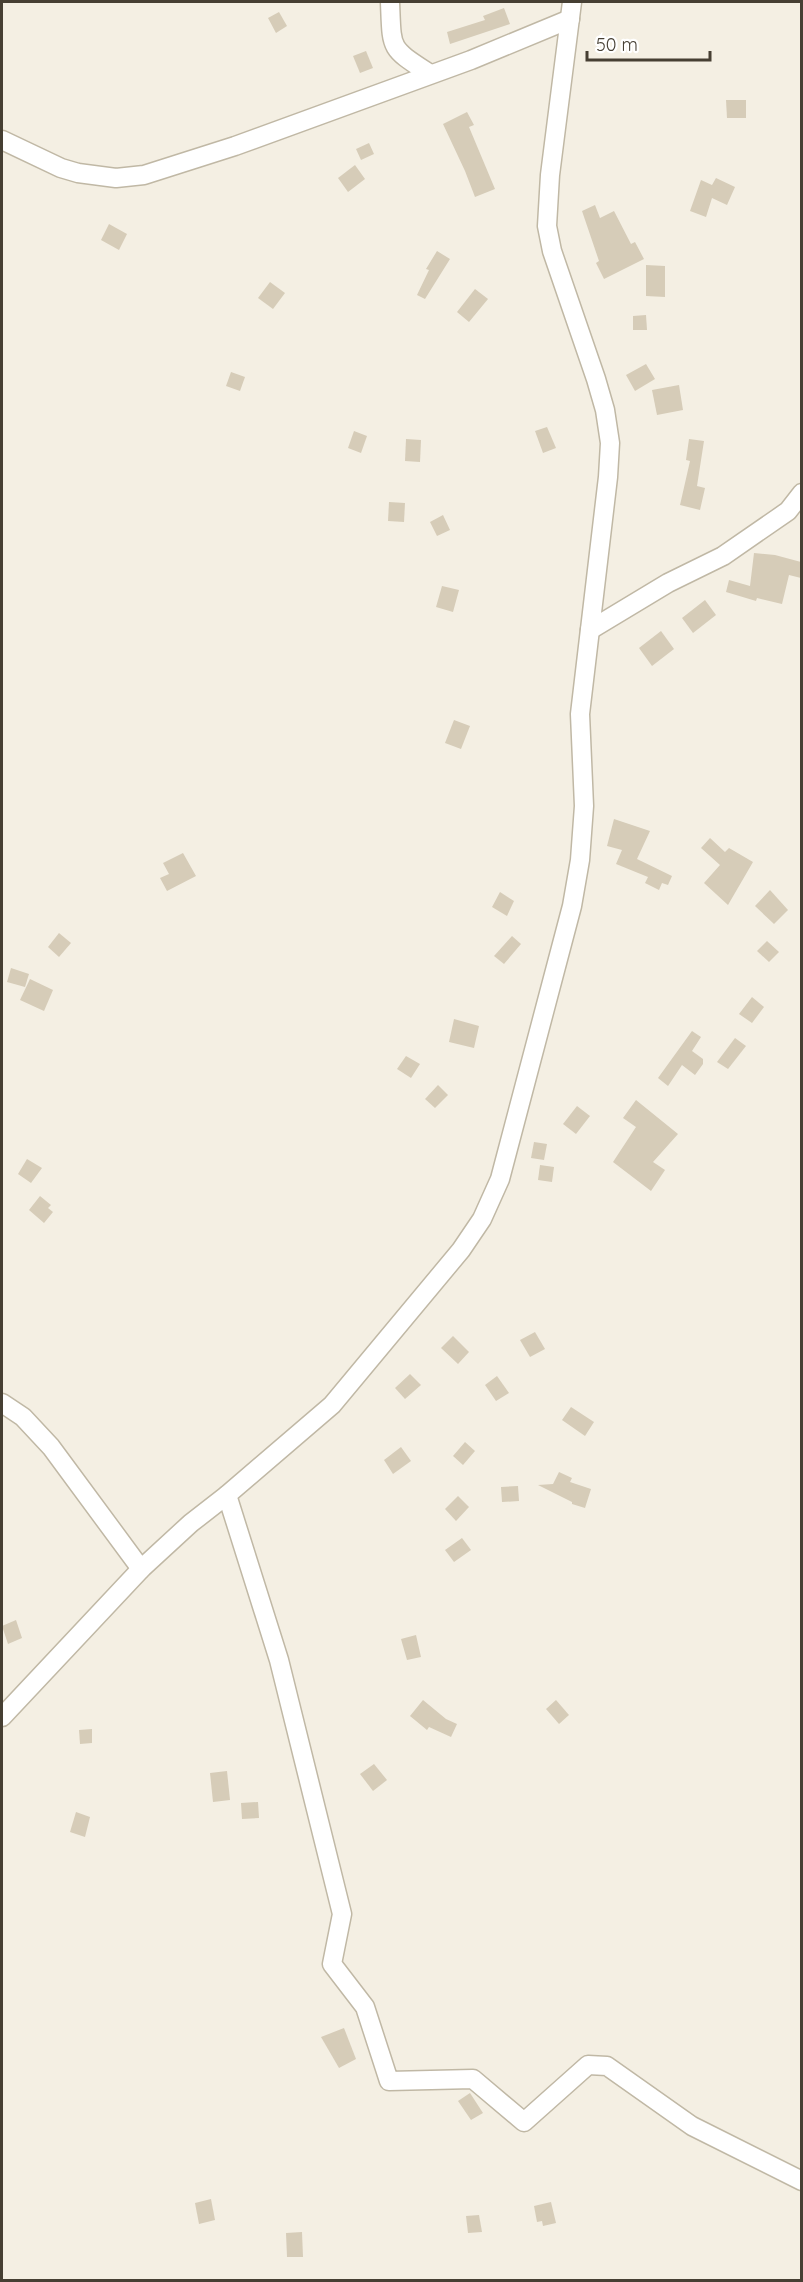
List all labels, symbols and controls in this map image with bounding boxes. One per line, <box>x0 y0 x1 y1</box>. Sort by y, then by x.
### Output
scale bar <box>587 24 710 62</box>
text: 50 m <box>596 33 638 56</box>

